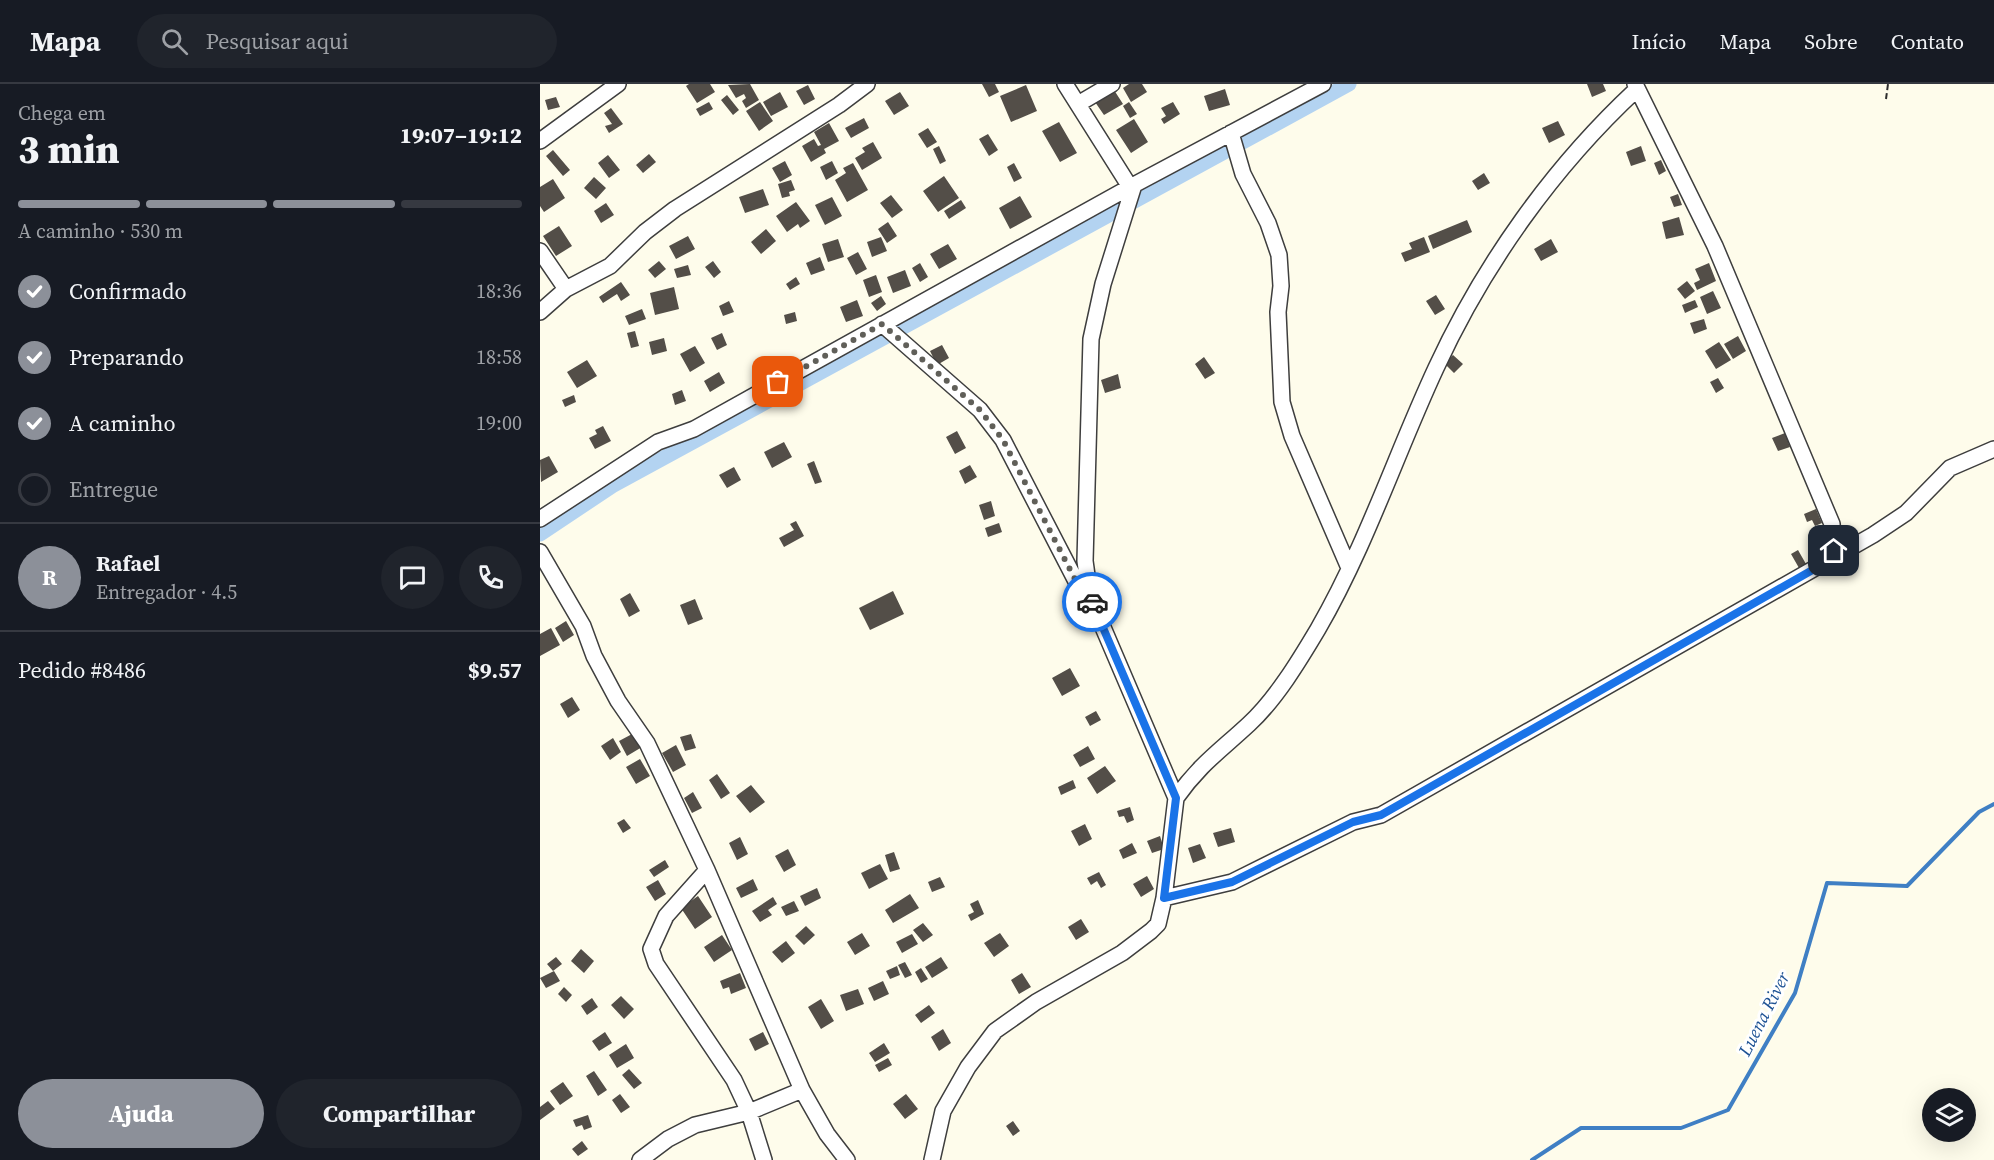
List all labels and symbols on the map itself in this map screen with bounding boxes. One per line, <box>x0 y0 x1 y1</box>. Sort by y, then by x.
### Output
pin <box>752 356 803 407</box>
pin <box>1808 525 1859 576</box>
courier <box>1062 572 1122 632</box>
water label: Luena River <box>1731 967 1796 1061</box>

